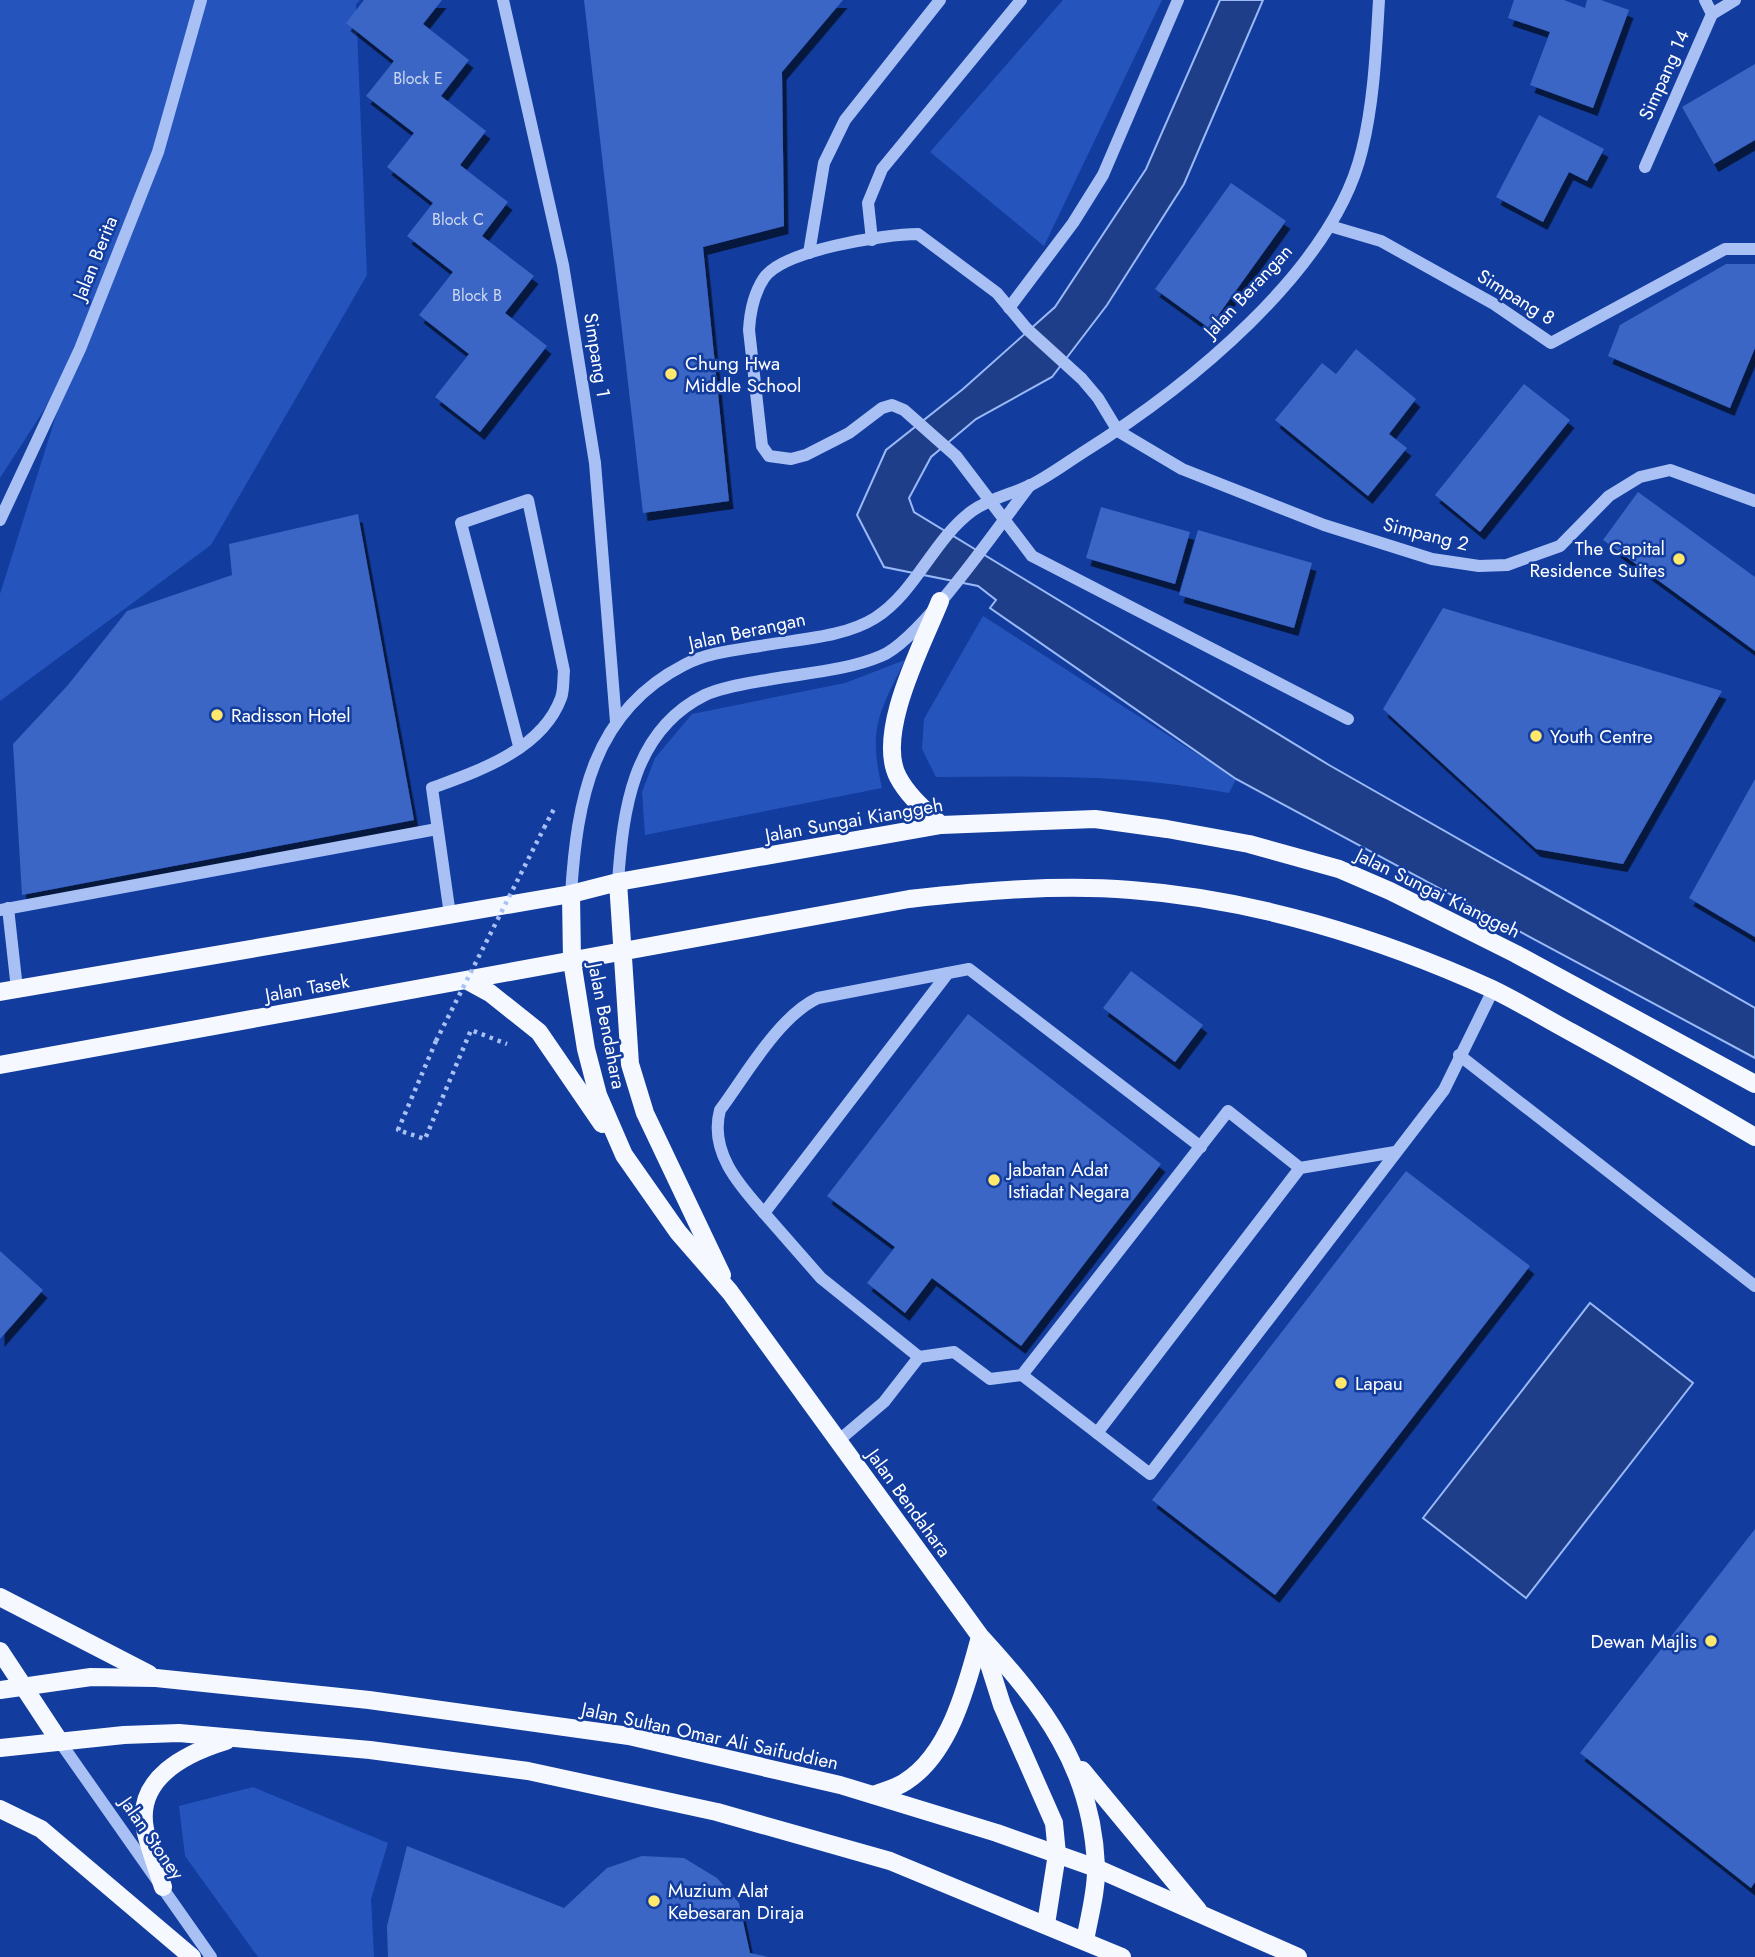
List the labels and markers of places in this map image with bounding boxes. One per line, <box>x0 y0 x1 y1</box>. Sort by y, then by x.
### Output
place label: Chung Hwa Middle School <box>685 350 801 399</box>
marker: Chung Hwa Middle School <box>663 366 679 382</box>
place label: The Capital Residence Suites <box>1529 535 1665 584</box>
marker: The Capital Residence Suites <box>1671 551 1687 567</box>
place label: Radisson Hotel <box>231 702 351 729</box>
marker: Radisson Hotel <box>209 707 225 723</box>
place label: Youth Centre <box>1550 723 1653 750</box>
marker: Youth Centre <box>1528 728 1544 744</box>
place label: Jabatan Adat Istiadat Negara <box>1005 1156 1129 1205</box>
marker: Jabatan Adat Istiadat Negara <box>986 1172 1002 1188</box>
place label: Lapau <box>1355 1370 1403 1397</box>
marker: Lapau <box>1333 1375 1349 1391</box>
place label: Dewan Majlis <box>1591 1628 1697 1655</box>
marker: Dewan Majlis <box>1703 1633 1719 1649</box>
place label: Muzium Alat Kebesaran Diraja <box>668 1877 804 1926</box>
marker: Muzium Alat Kebesaran Diraja <box>646 1893 662 1909</box>

